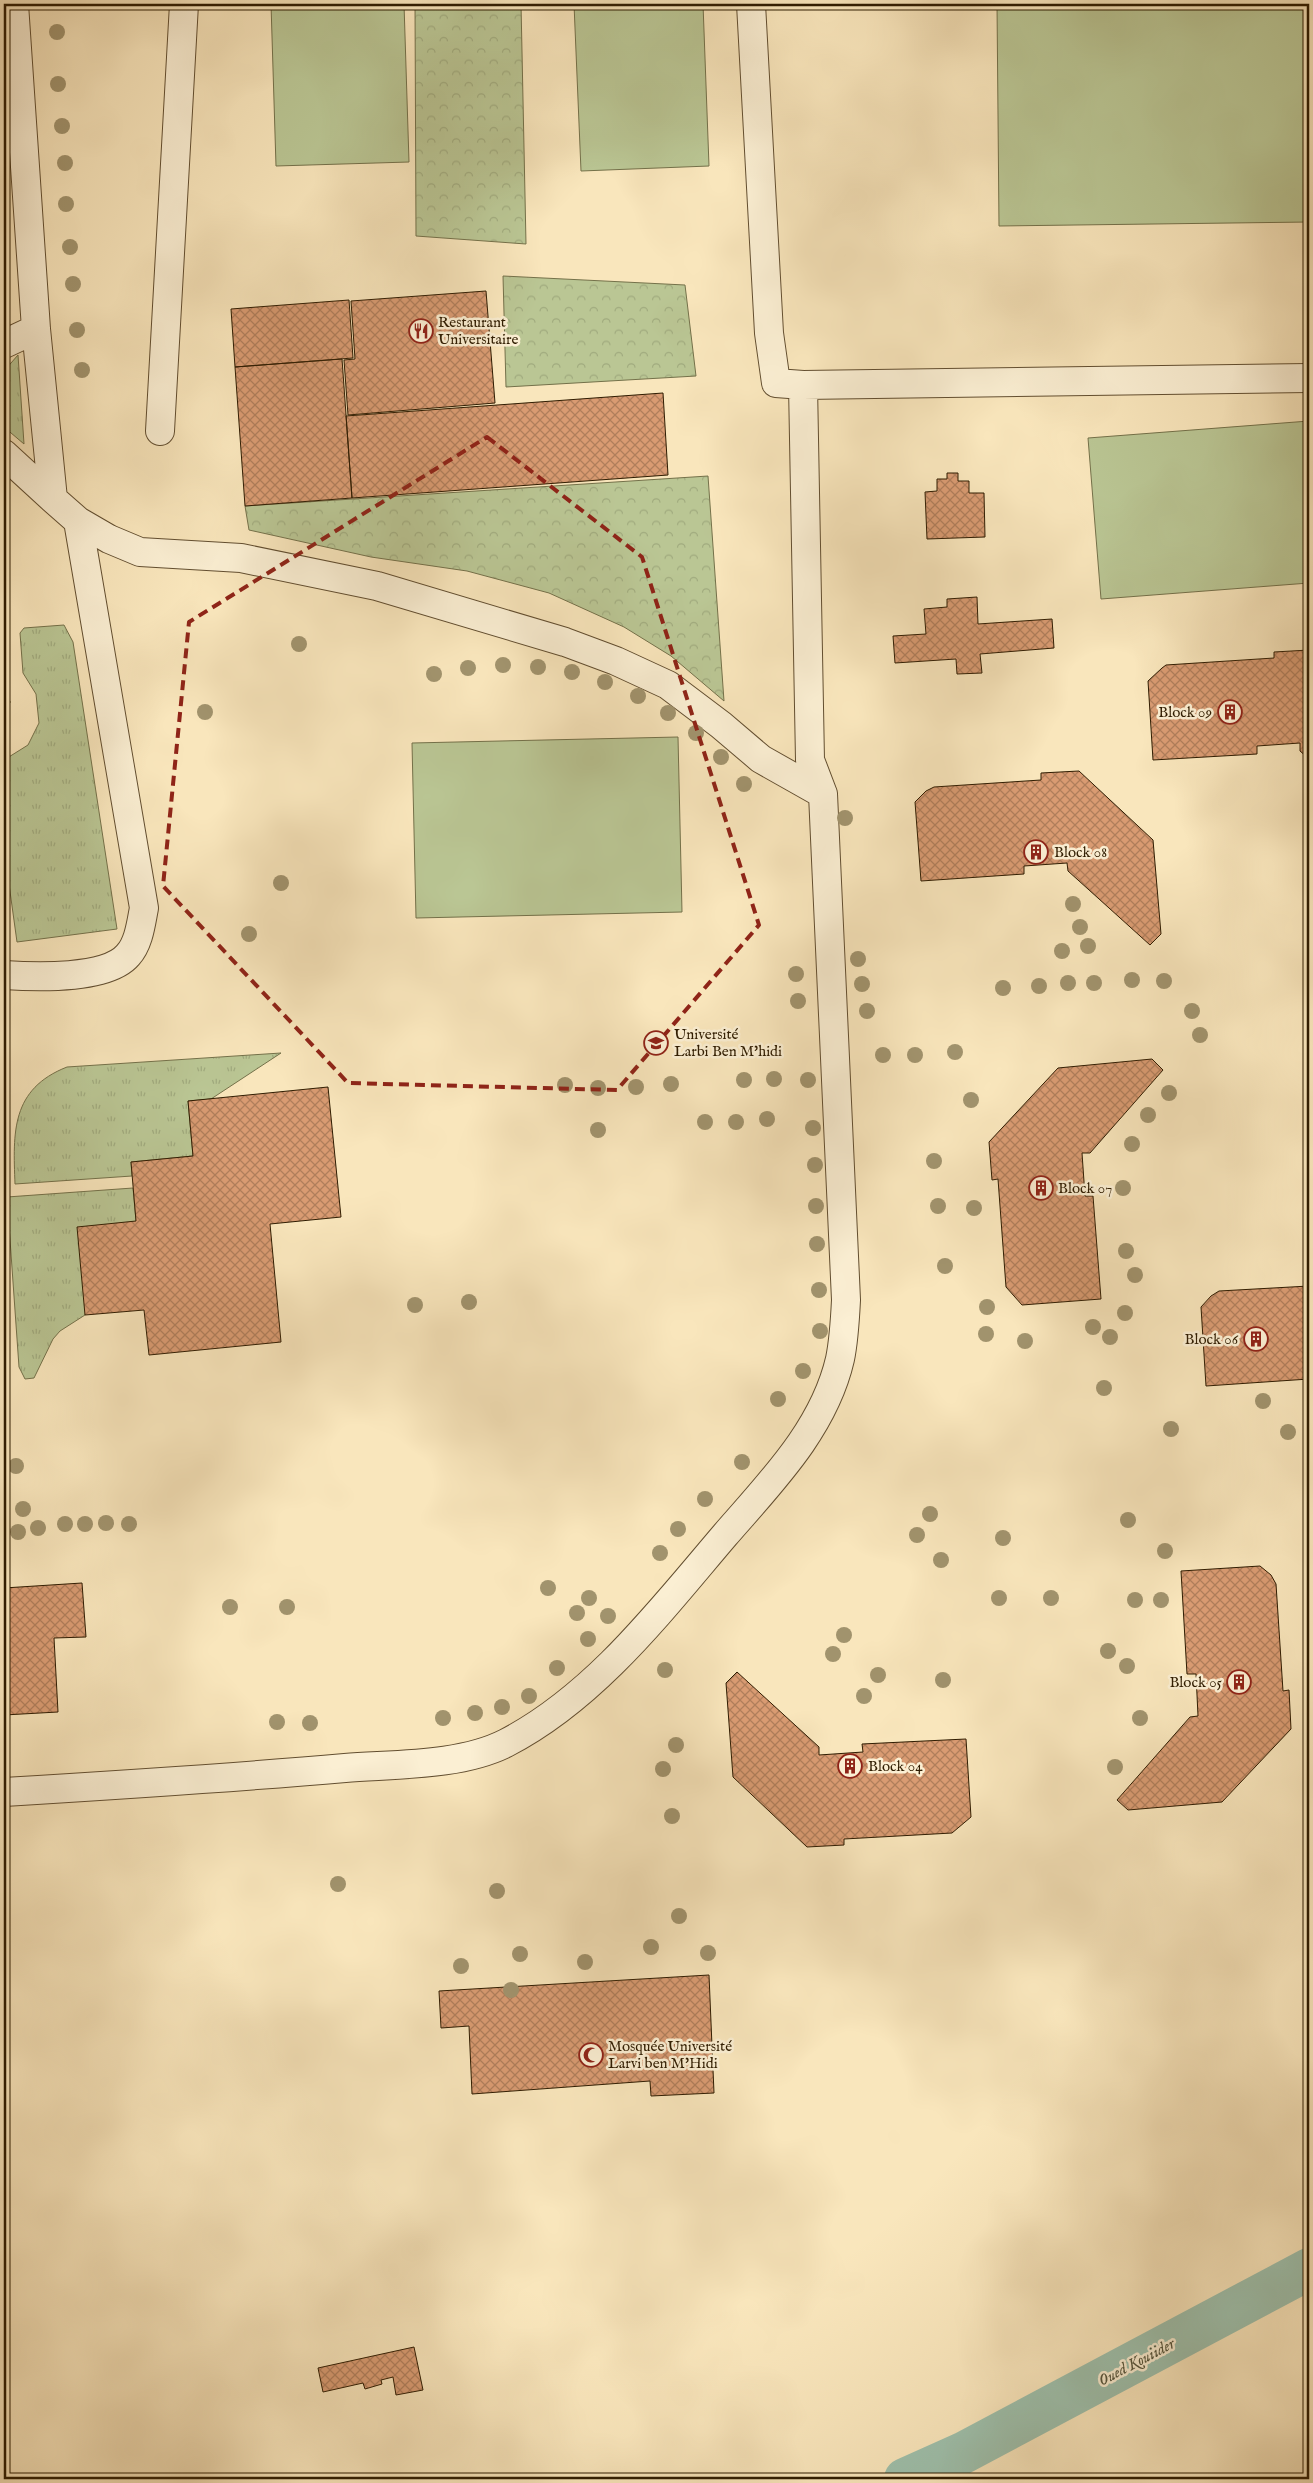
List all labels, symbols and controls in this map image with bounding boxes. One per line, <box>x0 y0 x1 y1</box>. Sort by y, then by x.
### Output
place label: Restaurant Universitaire <box>438 313 519 349</box>
restaurant icon: Restaurant Universitaire <box>408 318 434 344</box>
building icon: Block 09 <box>1217 699 1243 725</box>
place label: Block 09 <box>1158 703 1212 722</box>
building icon: Block 08 <box>1023 839 1049 865</box>
place label: Block 08 <box>1054 843 1107 862</box>
place label: Université Larbi Ben M'hidi <box>674 1025 782 1061</box>
school or university icon: Université Larbi Ben M'hidi <box>643 1030 669 1056</box>
building icon: Block 07 <box>1028 1175 1054 1201</box>
place label: Block 07 <box>1058 1179 1112 1198</box>
building icon: Block 06 <box>1243 1326 1269 1352</box>
place label: Block 06 <box>1185 1330 1239 1349</box>
building icon: Block 05 <box>1226 1669 1252 1695</box>
place label: Block 05 <box>1169 1673 1223 1692</box>
building icon: Block 04 <box>837 1753 863 1779</box>
place label: Block 04 <box>868 1757 923 1776</box>
place label: Mosquée Université Larvi ben M'Hidi <box>608 2037 732 2073</box>
mosque icon: Mosquée Université Larvi ben M'Hidi <box>578 2042 604 2068</box>
water label: Oued Kouiider <box>1095 2334 1180 2391</box>

